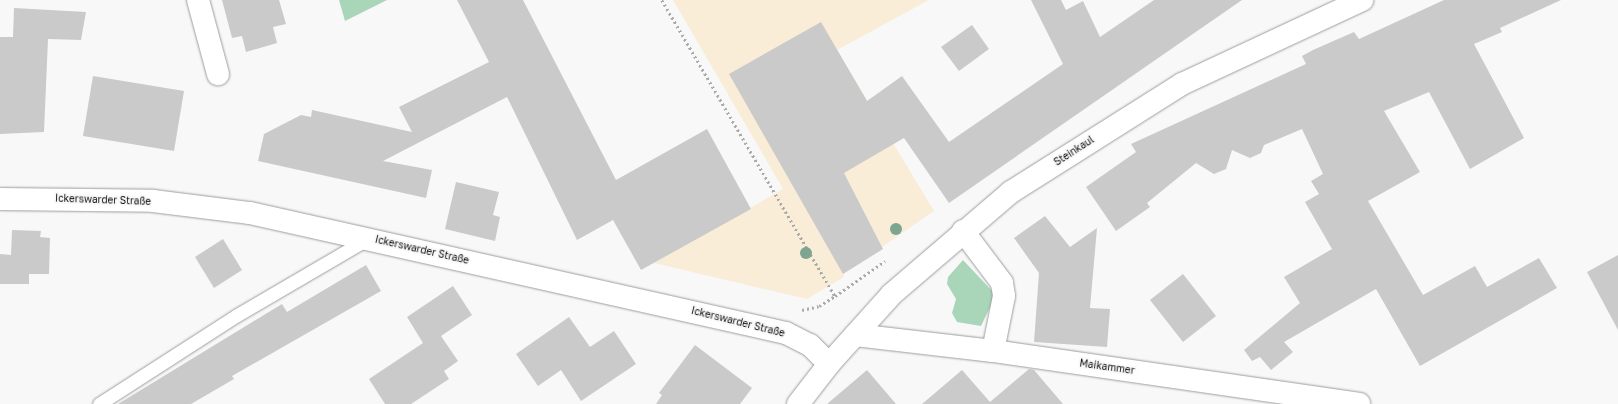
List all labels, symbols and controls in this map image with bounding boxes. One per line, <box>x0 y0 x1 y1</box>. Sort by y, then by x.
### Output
street label: Steinkaul <box>1052 134 1096 168</box>
street label: Ickerswarder Straße <box>55 192 151 208</box>
street label: Ickerswarder Straße <box>374 233 470 267</box>
street label: Ickerswarder Straße <box>690 305 786 339</box>
street label: Maikammer <box>1079 357 1135 377</box>

